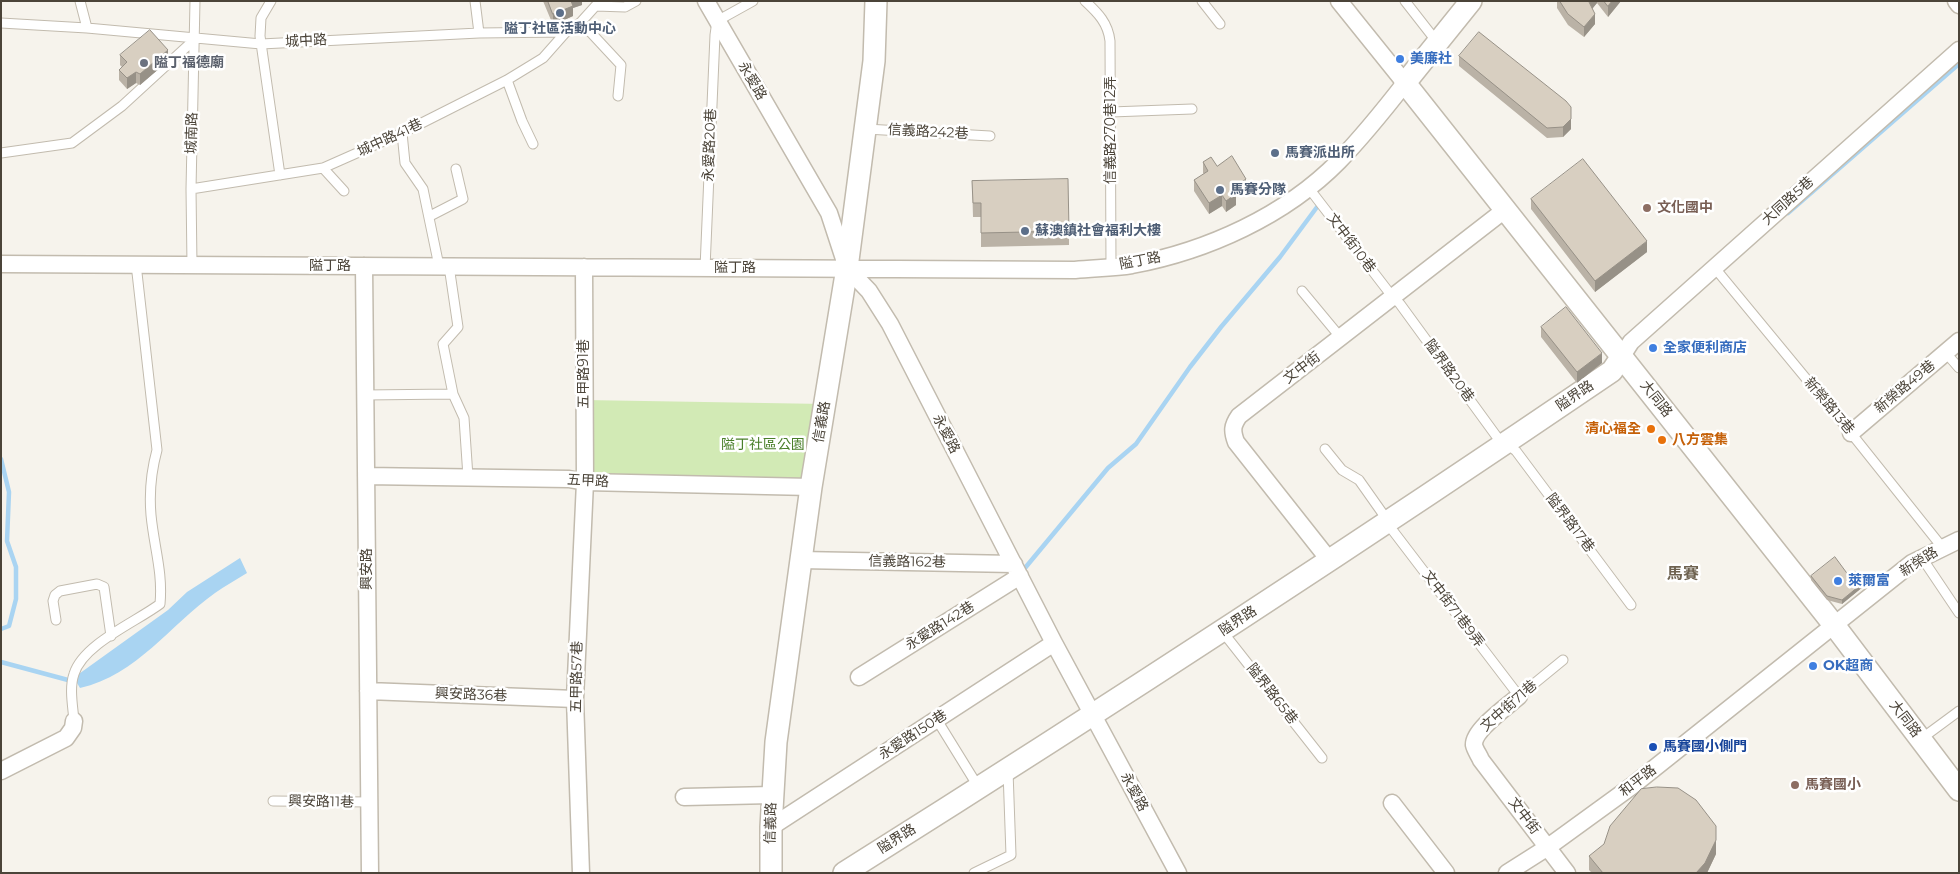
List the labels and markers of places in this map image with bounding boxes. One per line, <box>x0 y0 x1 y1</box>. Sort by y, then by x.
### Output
marker: 隘丁社區活動中心 <box>554 7 566 19</box>
place label: 隘丁社區活動中心 <box>504 21 616 37</box>
place label: 美廉社 <box>1410 51 1452 67</box>
marker: 美廉社 <box>1394 53 1406 65</box>
place label: 隘丁福德廟 <box>154 55 224 71</box>
marker: 隘丁福德廟 <box>138 57 150 69</box>
place label: 馬賽派出所 <box>1285 145 1355 161</box>
marker: 馬賽派出所 <box>1269 147 1281 159</box>
place label: 馬賽分隊 <box>1230 182 1286 198</box>
marker: 馬賽分隊 <box>1214 184 1226 196</box>
place label: 文化國中 <box>1657 200 1713 216</box>
marker: 文化國中 <box>1641 202 1653 214</box>
place label: 蘇澳鎮社會福利大樓 <box>1035 223 1161 239</box>
marker: 蘇澳鎮社會福利大樓 <box>1019 225 1031 237</box>
place label: 全家便利商店 <box>1663 340 1747 356</box>
marker: 全家便利商店 <box>1647 342 1659 354</box>
place label: 清心福全 <box>1585 421 1641 437</box>
marker: 清心福全 <box>1645 423 1657 435</box>
place label: 八方雲集 <box>1672 432 1728 448</box>
marker: 八方雲集 <box>1656 434 1668 446</box>
place label: 萊爾富 <box>1848 573 1890 589</box>
marker: 萊爾富 <box>1832 575 1844 587</box>
place label: OK超商 <box>1823 658 1873 674</box>
marker: OK超商 <box>1807 660 1819 672</box>
place label: 馬賽國小側門 <box>1663 739 1747 755</box>
marker: 馬賽國小側門 <box>1647 741 1659 753</box>
place label: 馬賽國小 <box>1805 777 1861 793</box>
marker: 馬賽國小 <box>1789 779 1801 791</box>

